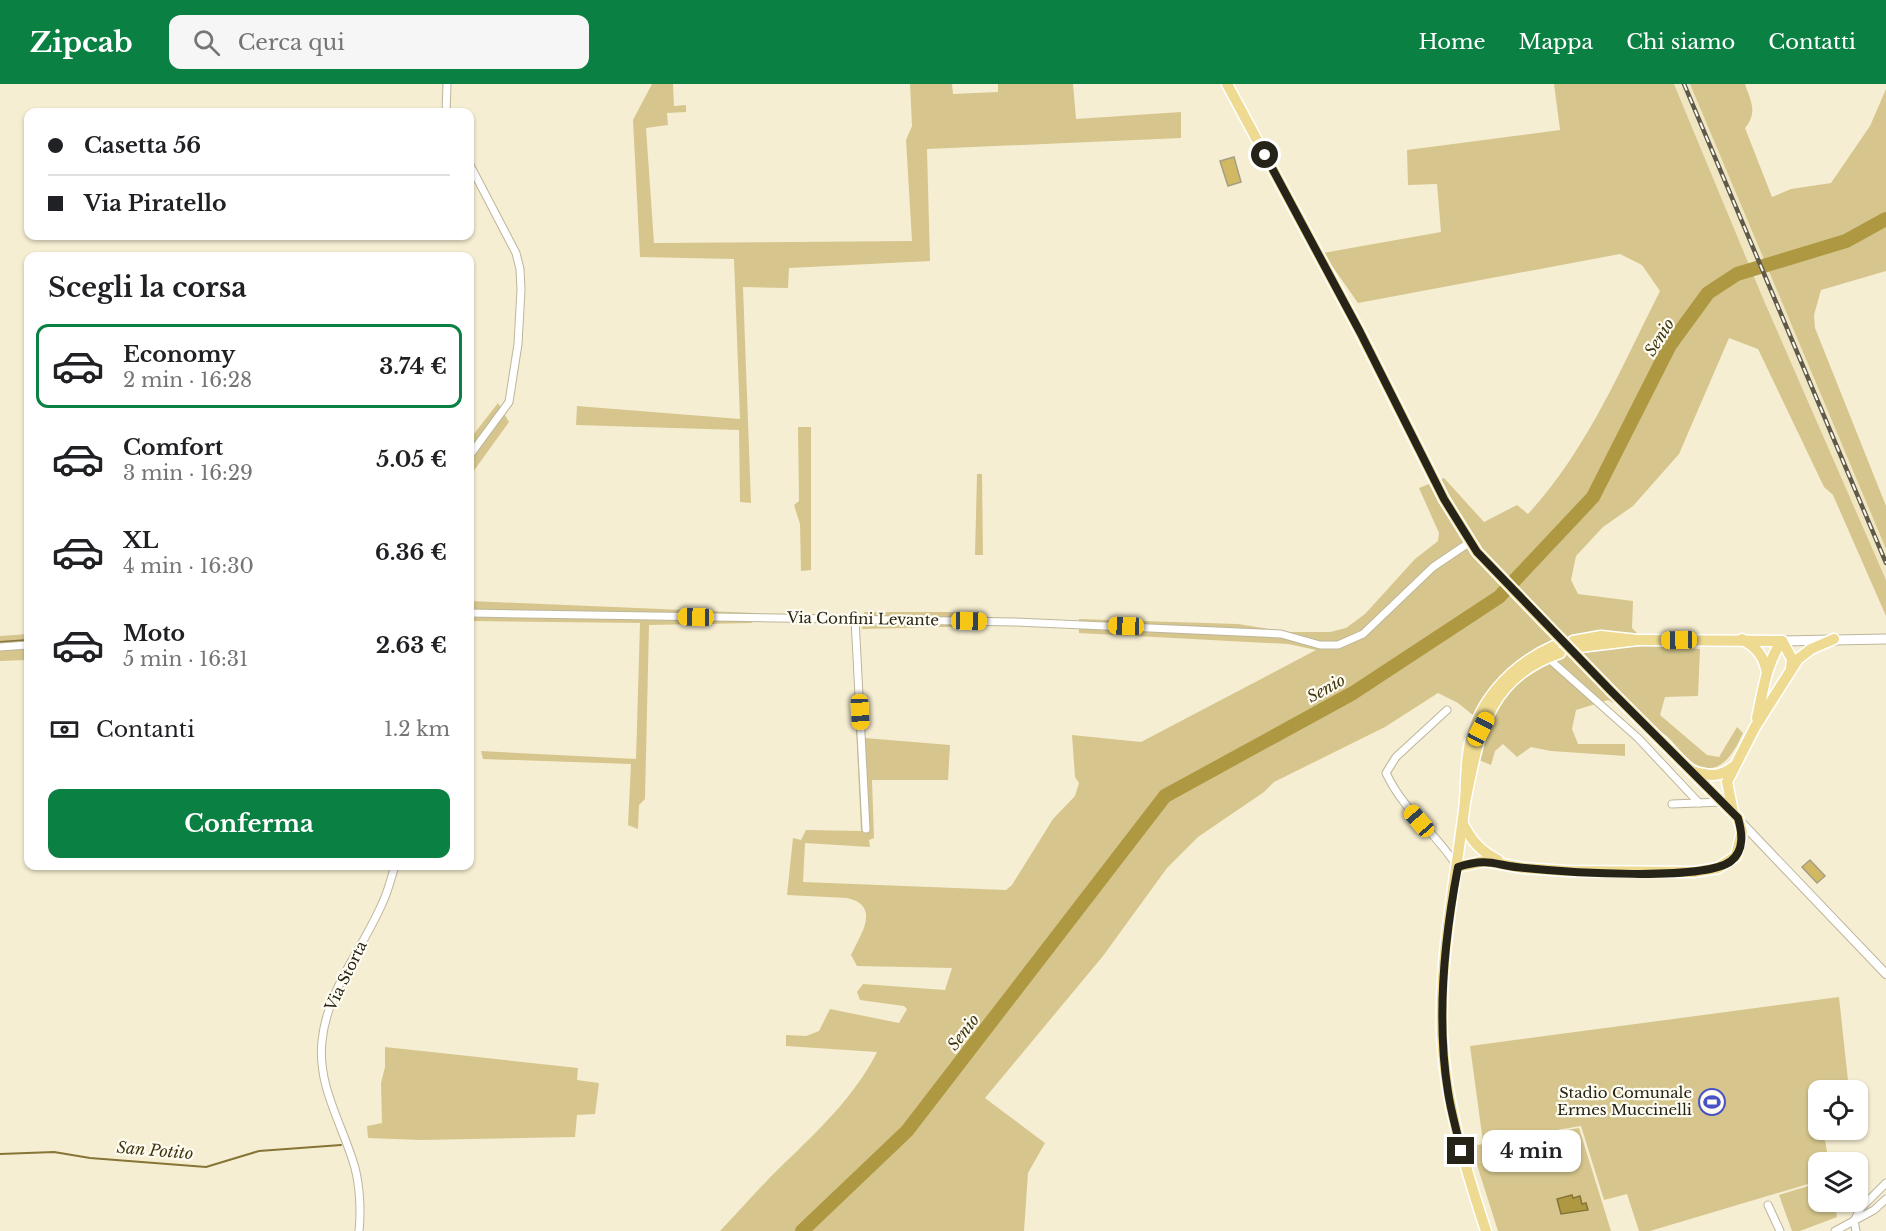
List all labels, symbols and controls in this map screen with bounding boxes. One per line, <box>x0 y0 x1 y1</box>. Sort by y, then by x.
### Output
search box <box>169 15 589 69</box>
text: Zipcab <box>30 25 133 60</box>
icon: search <box>190 26 223 59</box>
text: Cerca qui <box>238 29 345 56</box>
text: Home <box>1418 29 1486 55</box>
text: Mappa <box>1519 29 1593 55</box>
text: Chi siamo <box>1626 29 1735 55</box>
text: Contatti <box>1768 29 1856 55</box>
text: Casetta 56 <box>84 132 201 159</box>
route start <box>1251 141 1278 168</box>
text: Via Piratello <box>84 190 227 217</box>
text: Scegli la corsa <box>48 271 247 304</box>
water label: Senio <box>1640 314 1678 360</box>
icon: car <box>51 339 105 393</box>
text: Economy <box>123 341 235 368</box>
text: 3.74 € <box>379 353 447 380</box>
text: 2 min · 16:28 <box>123 368 252 392</box>
icon: car <box>51 432 105 486</box>
text: Comfort <box>123 434 223 461</box>
text: 5.05 € <box>376 446 447 473</box>
text: 3 min · 16:29 <box>123 461 253 485</box>
icon: car <box>51 525 105 579</box>
text: XL <box>123 527 158 554</box>
text: 6.36 € <box>375 539 447 566</box>
text: 4 min · 16:30 <box>123 554 254 578</box>
car <box>678 608 714 626</box>
street label: Via Confini Levante <box>786 608 939 629</box>
car <box>951 612 987 630</box>
car <box>1108 616 1144 636</box>
icon: car <box>51 618 105 672</box>
text: Moto <box>123 620 185 647</box>
car <box>1661 631 1697 649</box>
text: 2.63 € <box>376 632 447 659</box>
text: 5 min · 16:31 <box>123 647 248 671</box>
water label: Senio <box>1303 669 1349 707</box>
car <box>850 694 870 730</box>
car <box>1465 709 1497 749</box>
icon: cash <box>48 713 81 746</box>
text: Contanti <box>96 716 195 743</box>
text: 1.2 km <box>384 717 450 741</box>
button: Conferma <box>48 789 450 858</box>
car <box>1400 802 1438 840</box>
street label: Via Storta <box>320 937 371 1015</box>
water label: Senio <box>943 1010 983 1054</box>
map controls <box>1808 1080 1868 1212</box>
button: locate <box>1808 1080 1868 1140</box>
place label: Stadio Comunale Ermes Muccinelli <box>1557 1083 1692 1119</box>
sports icon: Stadio Comunale Ermes Muccinelli <box>1697 1087 1727 1117</box>
callout: 4 min <box>1482 1130 1581 1172</box>
water label: San Potito <box>116 1137 194 1163</box>
route end <box>1447 1137 1474 1164</box>
text: 4 min <box>1500 1139 1563 1163</box>
button: layers <box>1808 1152 1868 1212</box>

